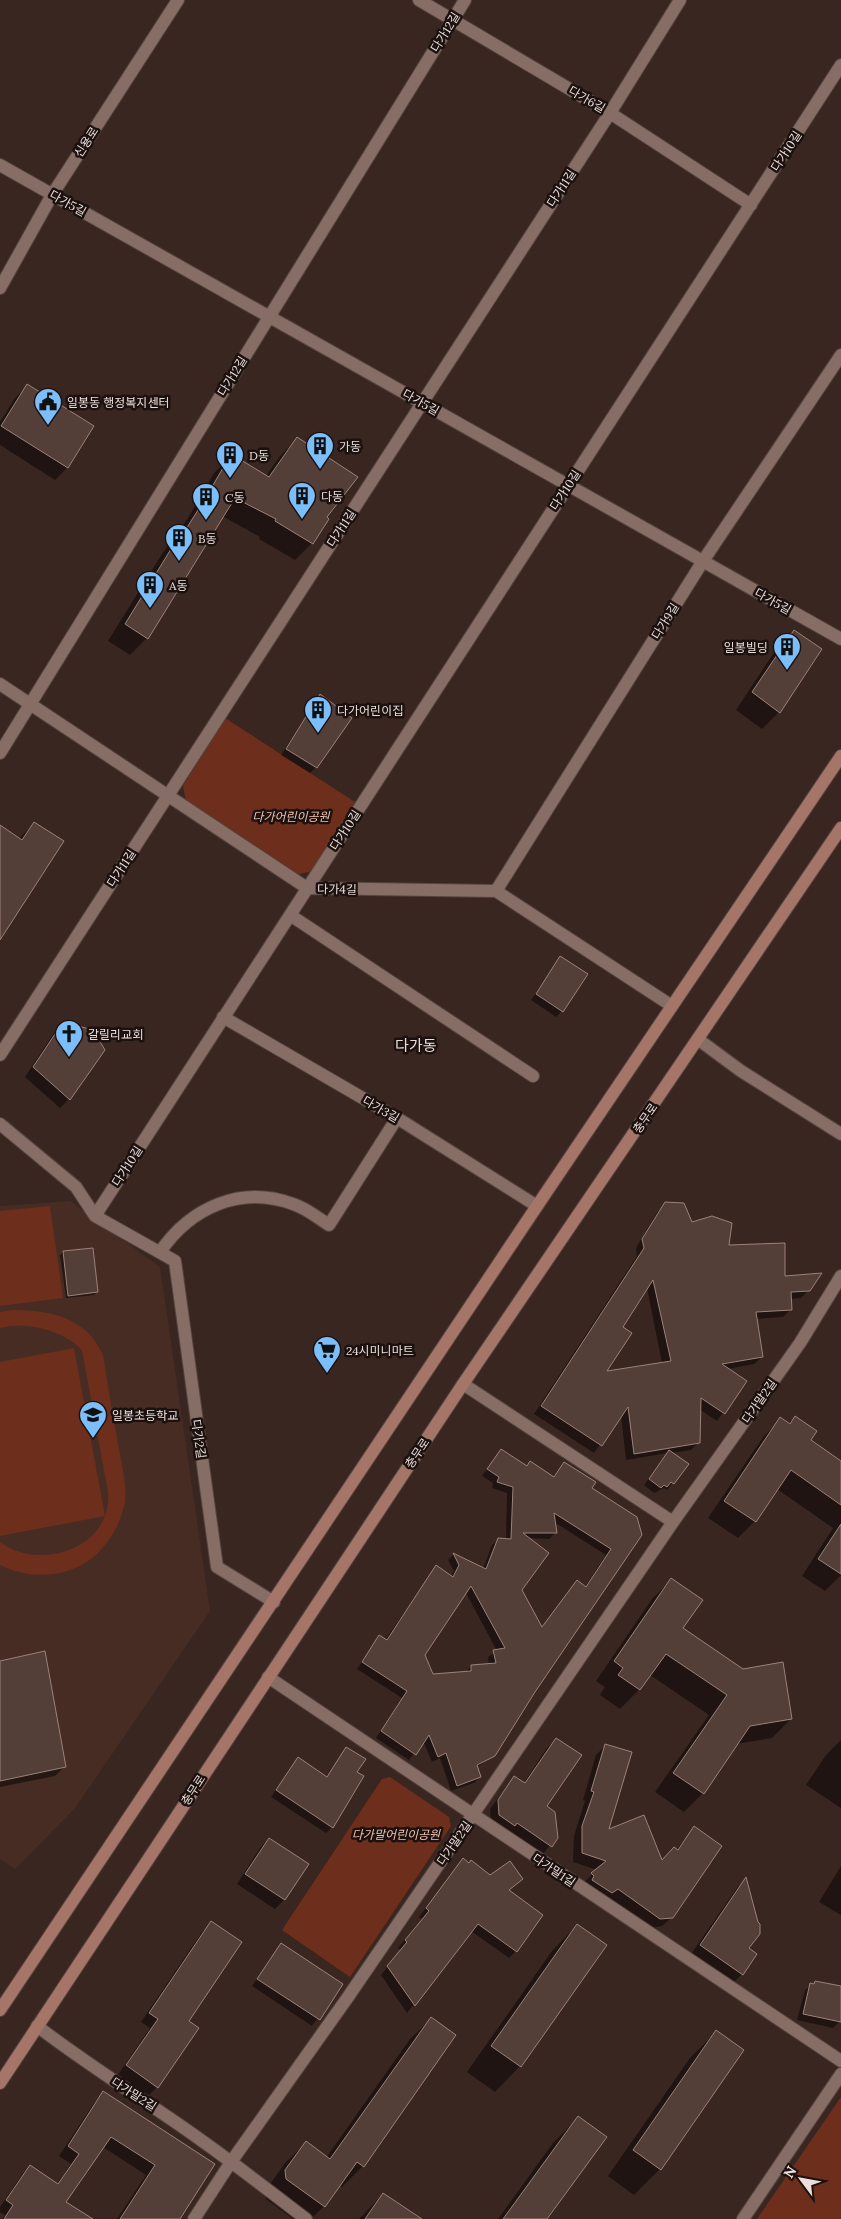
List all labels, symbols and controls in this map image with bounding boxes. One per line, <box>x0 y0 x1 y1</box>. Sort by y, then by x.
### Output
street label: 다가12길 <box>427 9 463 55</box>
street label: 다가6길 <box>566 82 608 116</box>
street label: 신용로 <box>71 124 101 160</box>
street label: 다가10길 <box>767 128 805 174</box>
street label: 다가11길 <box>543 166 579 210</box>
street label: 다가5길 <box>47 187 89 219</box>
street label: 다가12길 <box>214 353 250 399</box>
street label: 다가5길 <box>400 386 442 418</box>
public building icon: 일봉동 행정복지센터 <box>33 387 63 426</box>
place label: 일봉동 행정복지센터 <box>67 395 170 410</box>
building icon: 가동 <box>305 431 335 470</box>
place label: 가동 <box>339 439 361 454</box>
building icon: D동 <box>215 440 245 479</box>
place label: D동 <box>249 448 269 463</box>
street label: 다가10길 <box>546 467 584 513</box>
building icon: 다동 <box>287 481 317 520</box>
building icon: C동 <box>191 482 221 521</box>
place label: 다동 <box>321 489 343 504</box>
place label: C동 <box>225 490 244 505</box>
street label: 다가11길 <box>323 506 359 550</box>
building icon: B동 <box>164 523 194 562</box>
place label: B동 <box>198 531 217 546</box>
building icon: A동 <box>135 570 165 609</box>
place label: A동 <box>168 578 188 593</box>
street label: 다가5길 <box>752 585 794 617</box>
street label: 다가9길 <box>648 600 682 642</box>
building icon: 일봉빌딩 <box>772 632 802 671</box>
place label: 일봉빌딩 <box>724 640 768 655</box>
building icon: 다가어린이집 <box>303 695 333 734</box>
place label: 다가어린이집 <box>337 703 403 718</box>
street label: 다가10길 <box>326 807 364 853</box>
park label: 다가어린이공원 <box>252 809 331 824</box>
street label: 다가11길 <box>103 846 139 890</box>
street label: 다가4길 <box>317 881 357 897</box>
church icon: 갈릴리교회 <box>54 1019 84 1058</box>
place label: 갈릴리교회 <box>88 1027 143 1042</box>
district label: 다가동 <box>395 1036 437 1055</box>
street label: 다가3길 <box>360 1093 402 1125</box>
street label: 충무로 <box>629 1100 661 1136</box>
street label: 다가10길 <box>108 1143 146 1189</box>
supermarket icon: 24시미니마트 <box>312 1335 342 1374</box>
place label: 24시미니마트 <box>346 1343 414 1358</box>
street label: 다가말2길 <box>738 1376 780 1426</box>
school or university icon: 일봉초등학교 <box>78 1400 108 1439</box>
place label: 일봉초등학교 <box>112 1408 178 1423</box>
street label: 다가2길 <box>189 1418 209 1460</box>
street label: 충무로 <box>402 1435 432 1471</box>
street label: 충무로 <box>178 1772 208 1808</box>
street label: 다가말2길 <box>433 1818 475 1868</box>
park label: 다가말어린이공원 <box>352 1827 441 1842</box>
street label: 다가말1길 <box>530 1850 578 1890</box>
street label: 다가말2길 <box>109 2074 159 2114</box>
north arrow <box>776 2154 826 2204</box>
text: N <box>779 2163 801 2181</box>

